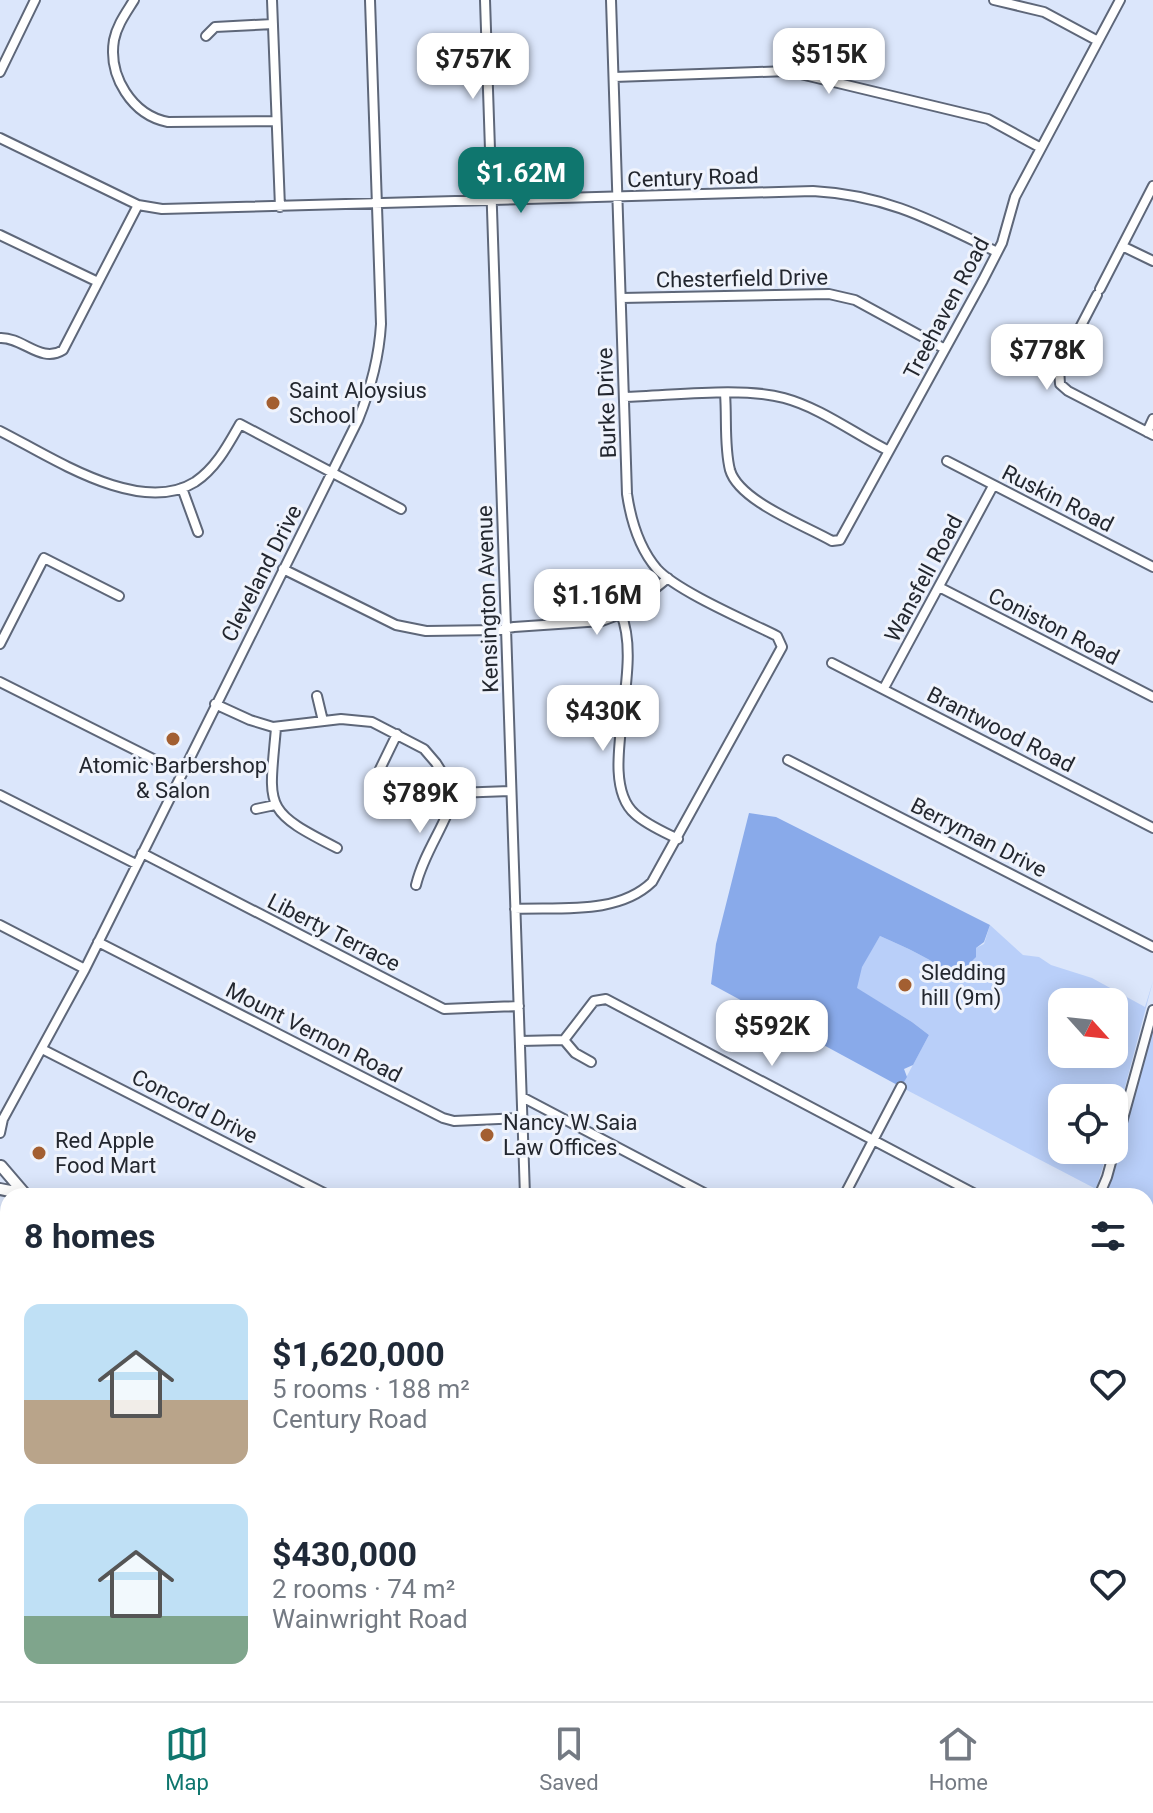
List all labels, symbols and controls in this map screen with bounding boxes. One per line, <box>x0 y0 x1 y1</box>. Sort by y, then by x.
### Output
pin: $515K <box>773 28 885 96</box>
pin: $757K <box>417 33 529 101</box>
text: $515K <box>791 39 867 69</box>
text: $757K <box>435 44 511 74</box>
pin: $1.62M <box>456 147 586 215</box>
text: $1.62M <box>476 158 566 188</box>
street label: Century Road <box>627 163 759 192</box>
street label: Treehaven Road <box>899 233 994 383</box>
street label: Chesterfield Drive <box>656 264 828 293</box>
pin: $778K <box>991 324 1103 392</box>
text: $778K <box>1009 335 1085 365</box>
street label: Burke Drive <box>592 347 621 459</box>
place label: Saint Aloysius School <box>289 378 427 428</box>
marker: Saint Aloysius School <box>264 394 282 412</box>
street label: Ruskin Road <box>998 460 1118 537</box>
street label: Cleveland Drive <box>216 501 307 646</box>
street label: Kensington Avenue <box>472 505 503 693</box>
street label: Wansfell Road <box>879 510 967 646</box>
pin: $1.16M <box>532 569 662 637</box>
text: $1.16M <box>552 580 642 610</box>
street label: Coniston Road <box>984 583 1123 670</box>
street label: Brantwood Road <box>923 682 1079 777</box>
pin: $430K <box>547 685 659 753</box>
text: $430K <box>565 696 641 726</box>
marker: Atomic Barbershop & Salon <box>164 730 182 748</box>
place label: Atomic Barbershop & Salon <box>79 753 267 803</box>
pin: $789K <box>364 767 476 835</box>
text: $789K <box>382 778 458 808</box>
street label: Berryman Drive <box>907 792 1051 882</box>
street label: Liberty Terrace <box>263 888 404 977</box>
place label: Sledding hill (9m) <box>921 960 1006 1011</box>
marker: Sledding hill (9m) <box>896 976 914 994</box>
street label: Mount Vernon Road <box>222 977 406 1088</box>
north arrow <box>1048 988 1128 1068</box>
map controls <box>1048 988 1128 1164</box>
pin: $592K <box>716 1000 828 1068</box>
text: $592K <box>734 1011 810 1041</box>
street label: Concord Drive <box>128 1064 262 1149</box>
button: locate <box>1048 1084 1128 1164</box>
place label: Nancy W Saia Law Offices <box>503 1110 638 1160</box>
marker: Nancy W Saia Law Offices <box>478 1126 496 1144</box>
place label: Red Apple Food Mart <box>55 1128 156 1178</box>
marker: Red Apple Food Mart <box>30 1144 48 1162</box>
icon: filters <box>1086 1214 1130 1258</box>
text: 8 homes <box>24 1216 155 1256</box>
text: $1,620,000 <box>272 1334 445 1374</box>
icon: home <box>88 1336 184 1432</box>
icon: heart <box>1086 1362 1130 1406</box>
text: 5 rooms · 188 m² <box>272 1374 470 1404</box>
text: Century Road <box>272 1404 427 1434</box>
text: $430,000 <box>272 1534 417 1574</box>
icon: home <box>88 1536 184 1632</box>
icon: heart <box>1086 1562 1130 1606</box>
text: 2 rooms · 74 m² <box>272 1574 455 1604</box>
text: Wainwright Road <box>272 1604 468 1634</box>
tab: Map <box>165 1722 209 1795</box>
tab: Saved <box>539 1722 599 1795</box>
tab: Home <box>929 1722 988 1795</box>

